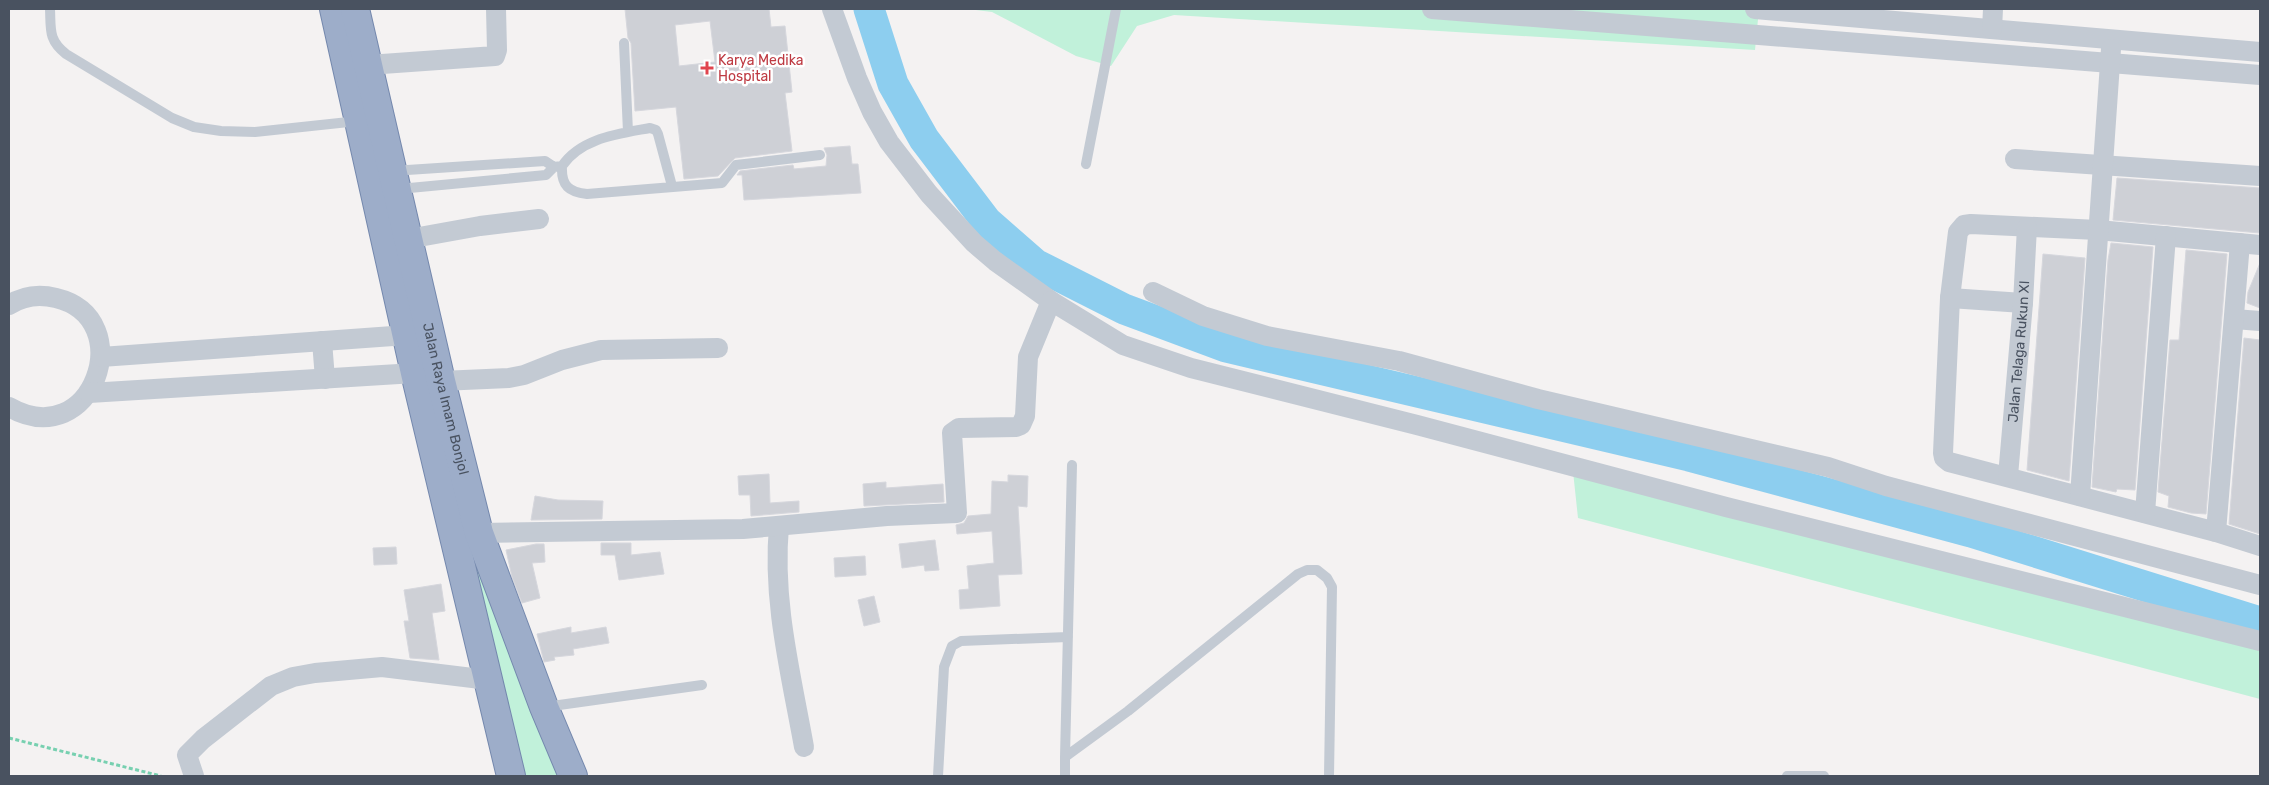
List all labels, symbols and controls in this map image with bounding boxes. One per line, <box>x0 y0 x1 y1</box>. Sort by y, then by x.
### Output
place label: Karya Medika Hospital <box>718 52 803 85</box>
marker: Karya Medika Hospital <box>700 61 714 75</box>
street label: Jalan Telaga Rukun XI <box>2005 280 2033 423</box>
street label: Jalan Raya Imam Bonjol <box>419 321 472 476</box>

